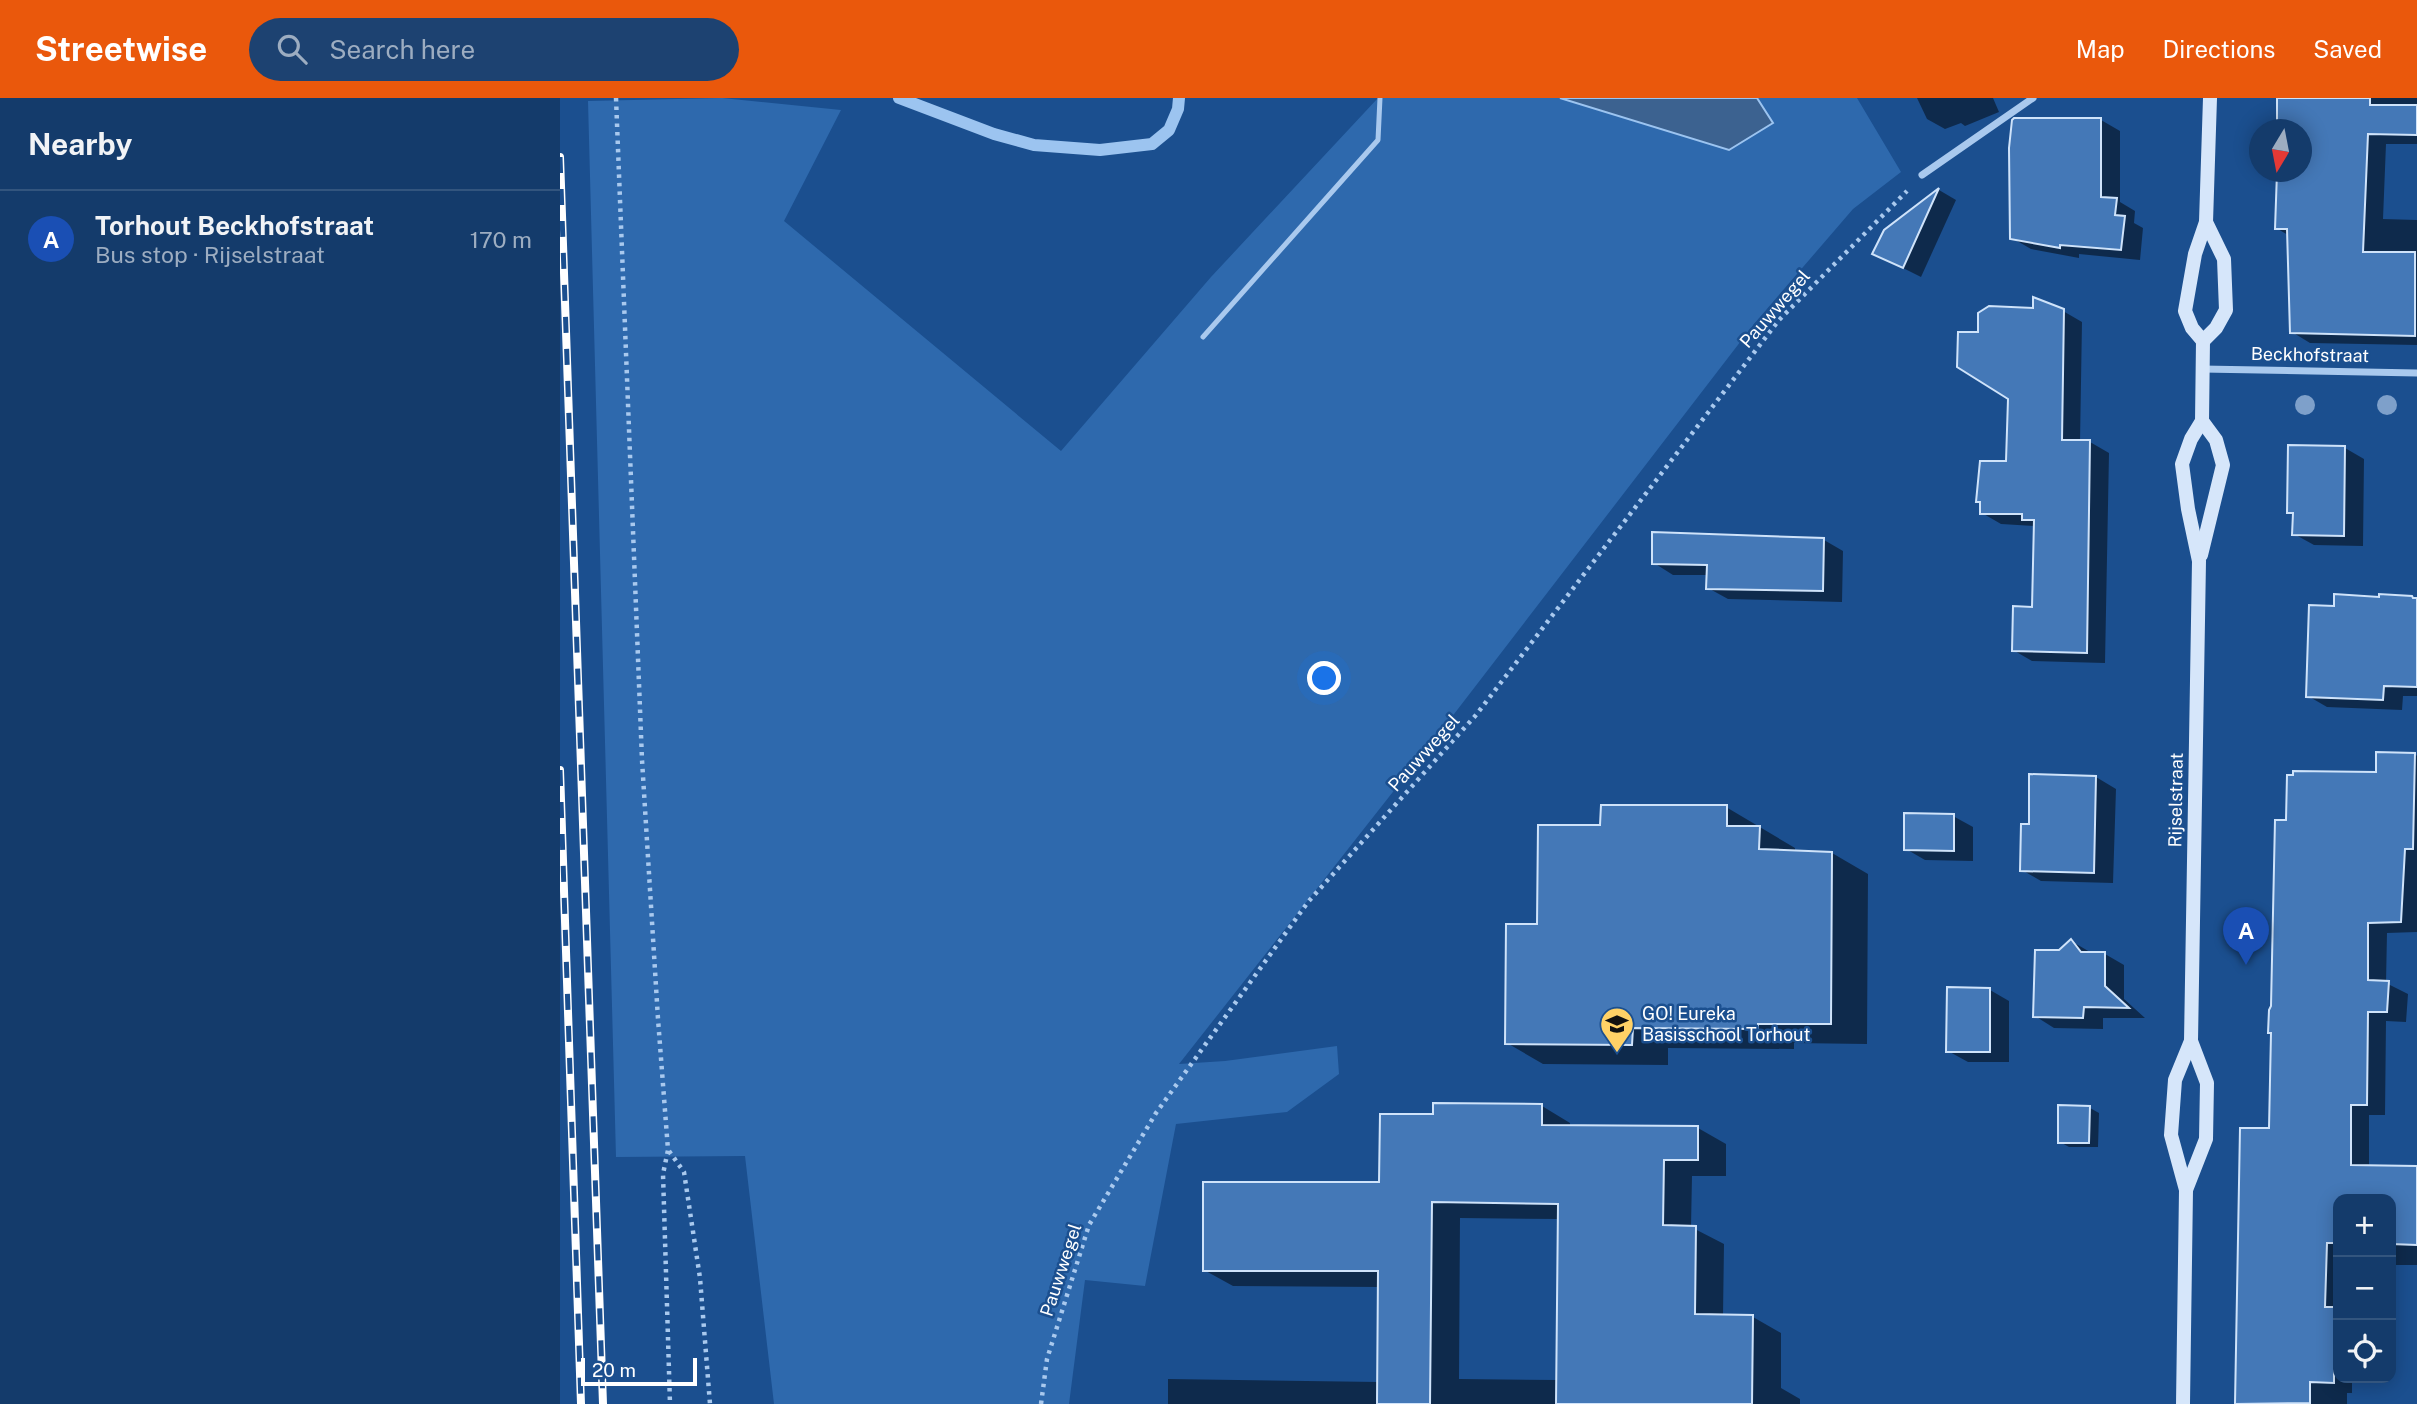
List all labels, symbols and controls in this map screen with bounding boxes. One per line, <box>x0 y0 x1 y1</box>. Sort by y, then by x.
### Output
search box <box>249 18 739 81</box>
text: Streetwise <box>35 30 207 68</box>
icon: search <box>273 30 311 68</box>
text: Search here <box>329 34 475 65</box>
text: Map <box>2076 35 2125 63</box>
text: Directions <box>2163 35 2275 63</box>
text: Saved <box>2313 35 2382 63</box>
north arrow <box>2249 119 2312 182</box>
text: Nearby <box>28 126 132 162</box>
text: Torhout Beckhofstraat <box>95 210 374 241</box>
text: A <box>43 226 59 253</box>
text: 170 m <box>470 226 532 253</box>
text: Bus stop · Rijselstraat <box>95 241 325 268</box>
street label: Pauwwegel <box>1735 265 1814 352</box>
street label: Beckhofstraat <box>2251 343 2369 366</box>
your location <box>1307 661 1341 695</box>
street label: Pauwwegel <box>1384 710 1464 796</box>
street label: Rijselstraat <box>2164 752 2187 848</box>
pin: A <box>2223 907 2269 965</box>
place label: GO! Eureka Basisschool Torhout <box>1642 1003 1811 1045</box>
school or university icon: GO! Eureka Basisschool Torhout <box>1598 1005 1636 1054</box>
map controls <box>2333 1194 2396 1383</box>
button: + <box>2333 1194 2396 1257</box>
street label: Pauwwegel <box>1036 1221 1085 1319</box>
button: − <box>2333 1257 2396 1320</box>
button: locate <box>2333 1320 2396 1383</box>
scale bar <box>581 1355 696 1387</box>
text: 20 m <box>592 1359 636 1381</box>

